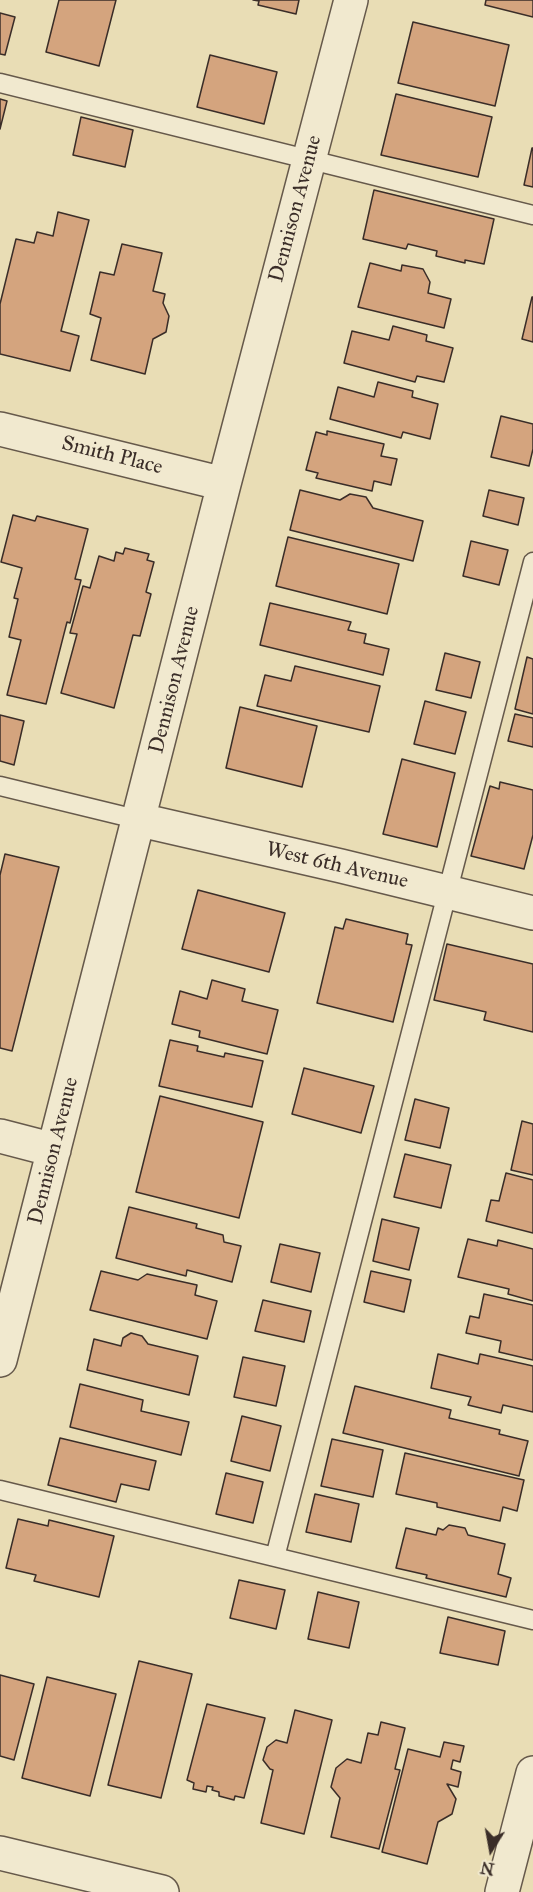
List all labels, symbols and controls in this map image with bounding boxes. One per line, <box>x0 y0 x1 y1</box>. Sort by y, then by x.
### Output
street label: Dennison Avenue <box>264 133 328 285</box>
street label: Smith Place <box>59 431 165 481</box>
street label: Dennison Avenue <box>144 604 206 756</box>
street label: West 6th Avenue <box>264 837 410 895</box>
street label: Dennison Avenue <box>23 1075 85 1227</box>
north arrow <box>461 1820 521 1880</box>
text: N <box>479 1858 496 1879</box>

